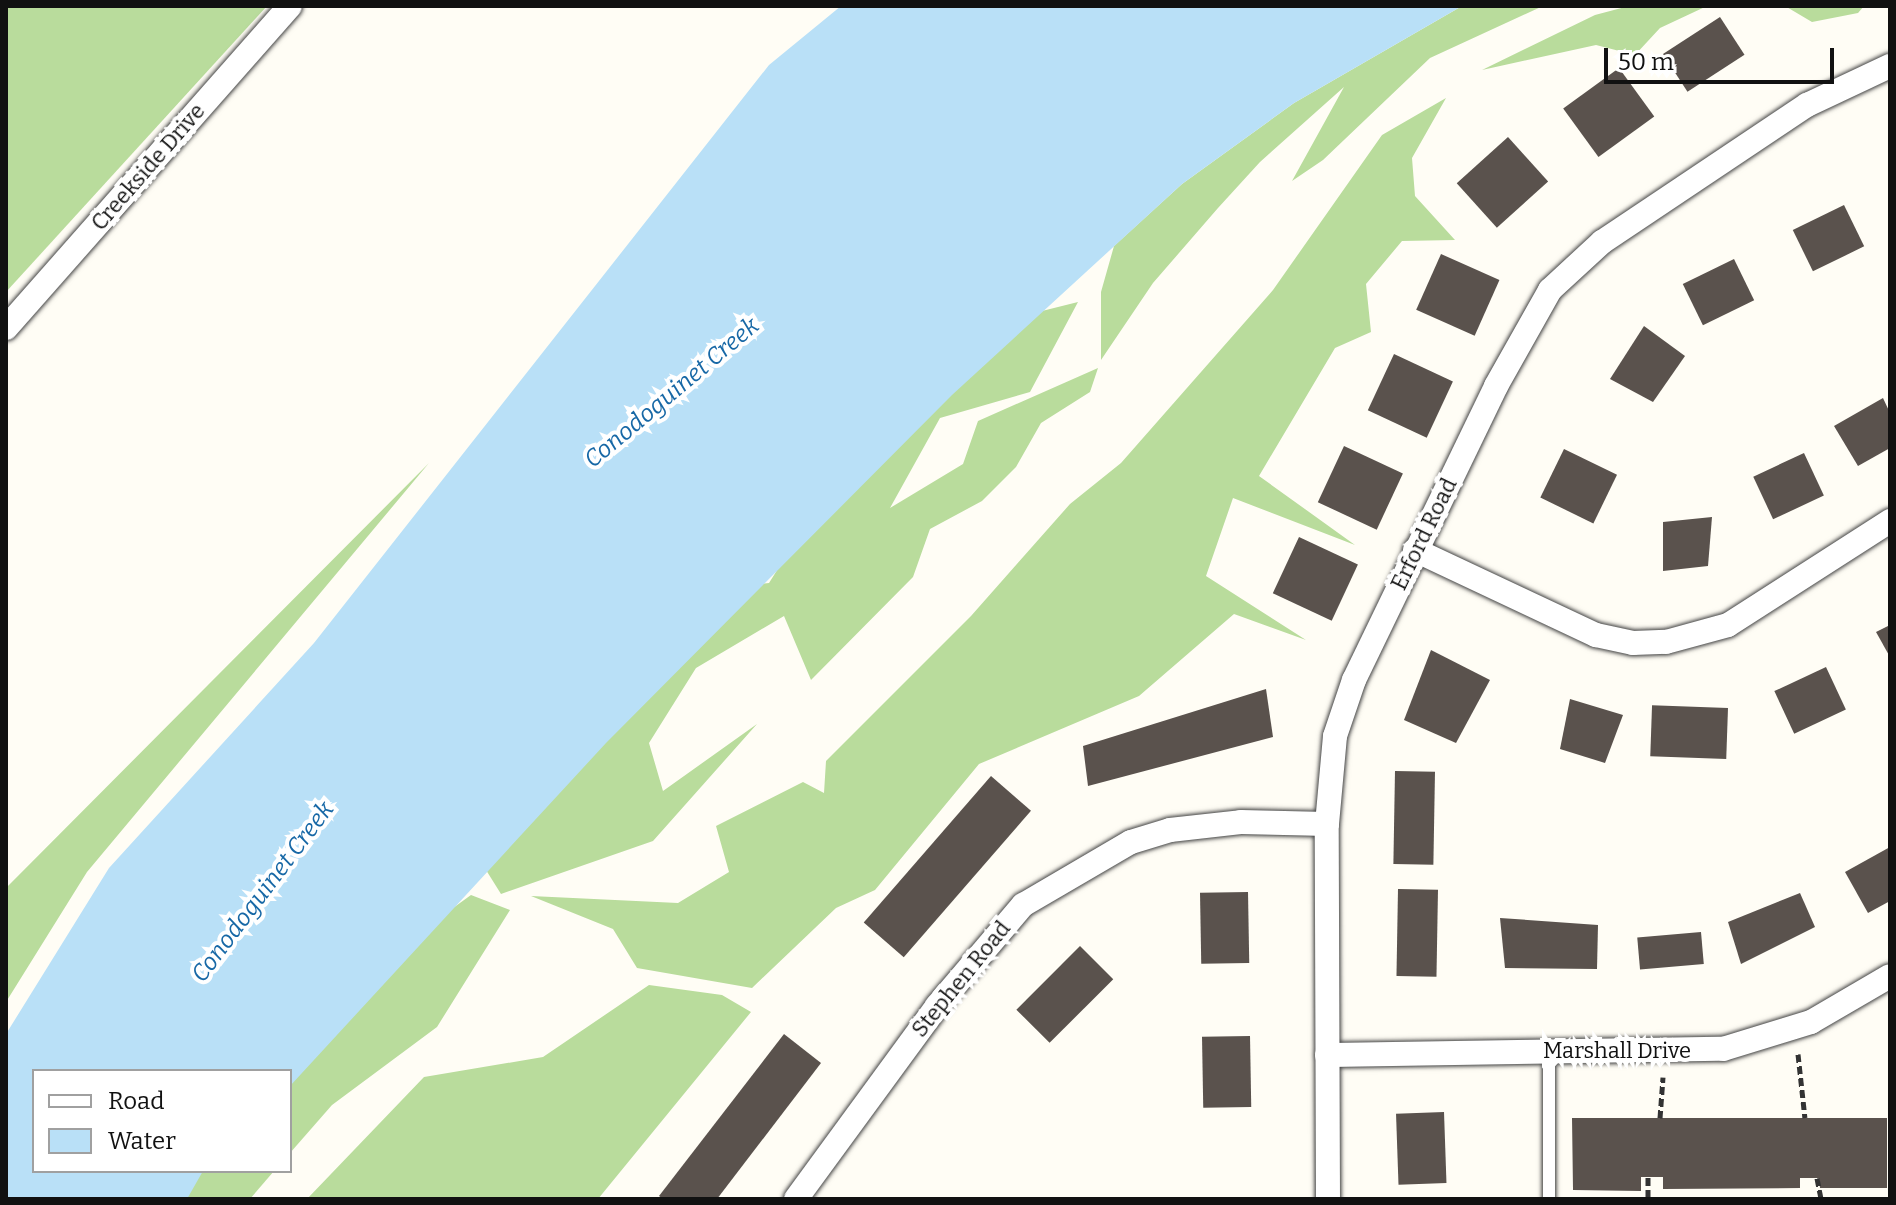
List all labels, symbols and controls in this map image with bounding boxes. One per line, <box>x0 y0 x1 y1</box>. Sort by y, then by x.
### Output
scale bar <box>1608 32 1838 82</box>
text: 50 m <box>1618 48 1674 76</box>
street label: Creekside Drive <box>86 98 210 236</box>
water label: Conodoguinet Creek <box>579 312 765 474</box>
street label: Erford Road <box>1386 474 1462 594</box>
water label: Conodoguinet Creek <box>186 796 340 988</box>
street label: Stephen Road <box>906 916 1016 1042</box>
street label: Marshall Drive <box>1543 1038 1691 1064</box>
legend <box>32 1069 292 1173</box>
text: Road <box>108 1087 164 1115</box>
text: Water <box>108 1127 176 1155</box>

